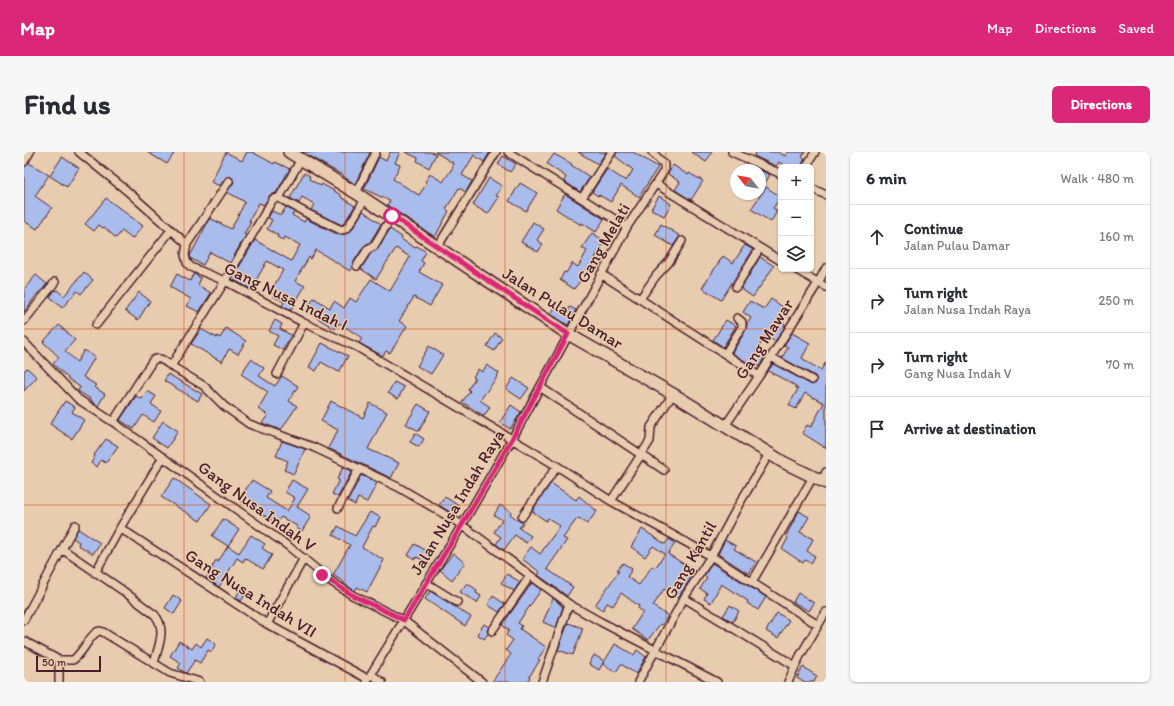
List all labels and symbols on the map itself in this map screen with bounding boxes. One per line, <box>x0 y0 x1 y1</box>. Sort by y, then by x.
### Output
north arrow <box>730 164 766 200</box>
street label: Gang Melati <box>572 200 634 286</box>
route start <box>383 207 401 225</box>
street label: Gang Nusa Indah I <box>221 257 351 335</box>
street label: Jalan Pulau Damar <box>499 263 627 353</box>
street label: Gang Mawar <box>731 295 798 383</box>
street label: Jalan Nusa Indah Raya <box>406 425 508 578</box>
street label: Gang Nusa Indah V <box>194 457 320 555</box>
street label: Gang Kantil <box>660 517 720 603</box>
street label: Gang Nusa Indah VII <box>182 544 320 642</box>
route end <box>313 566 331 584</box>
scale bar <box>36 654 101 673</box>

